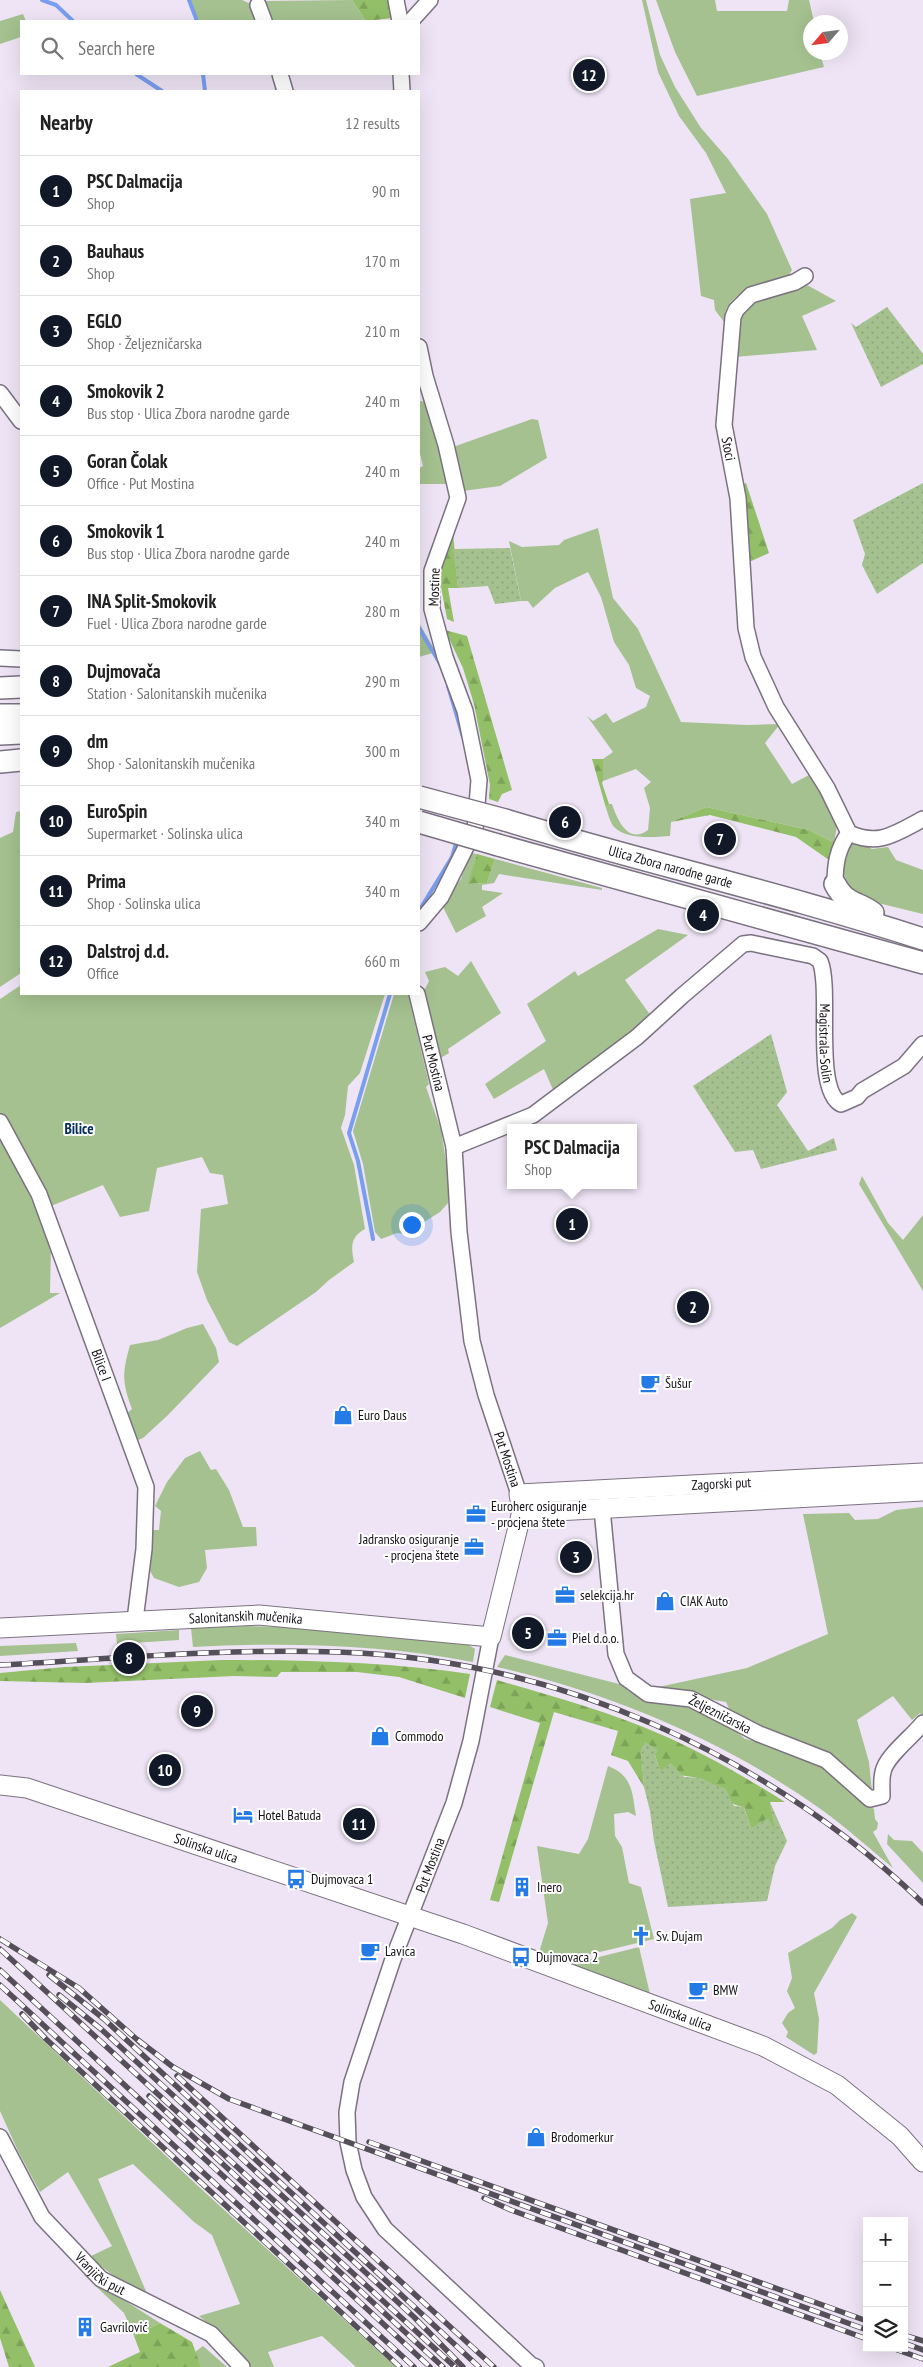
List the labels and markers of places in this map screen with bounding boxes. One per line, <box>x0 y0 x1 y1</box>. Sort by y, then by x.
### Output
pin: 12 <box>573 56 605 94</box>
pin: 6 <box>549 803 581 841</box>
pin: 7 <box>704 820 736 858</box>
pin: 4 <box>687 896 719 934</box>
pin: 1 <box>556 1205 588 1243</box>
pin: 2 <box>677 1288 709 1326</box>
cafe icon: Šušur <box>639 1372 661 1394</box>
place label: Šušur <box>665 1374 692 1392</box>
shop icon: Euro Daus <box>332 1404 354 1426</box>
place label: Euro Daus <box>358 1406 407 1424</box>
place label: Euroherc osiguranje - procjena štete <box>491 1497 587 1531</box>
office icon: Euroherc osiguranje - procjena štete <box>465 1503 487 1525</box>
place label: Jadransko osiguranje - procjena štete <box>358 1530 459 1564</box>
office icon: Jadransko osiguranje - procjena štete <box>463 1536 485 1558</box>
pin: 3 <box>560 1538 592 1576</box>
office icon: selekcija.hr <box>554 1584 576 1606</box>
place label: selekcija.hr <box>580 1586 634 1604</box>
shop icon: CIAK Auto <box>654 1590 676 1612</box>
place label: CIAK Auto <box>680 1592 728 1610</box>
pin: 5 <box>512 1614 544 1652</box>
office icon: Piel d.o.o. <box>546 1627 568 1649</box>
place label: Piel d.o.o. <box>572 1629 619 1647</box>
pin: 8 <box>113 1639 145 1677</box>
pin: 9 <box>181 1692 213 1730</box>
shop icon: Commodo <box>369 1725 391 1747</box>
place label: Commodo <box>395 1727 443 1745</box>
pin: 10 <box>149 1751 181 1789</box>
hotel icon: Hotel Batuda <box>232 1804 254 1826</box>
pin: 11 <box>343 1805 375 1843</box>
place label: Hotel Batuda <box>258 1806 321 1824</box>
bus stop icon: Dujmovaca 1 <box>285 1868 307 1890</box>
place label: Dujmovaca 1 <box>311 1870 373 1888</box>
building icon: Inero <box>511 1876 533 1898</box>
place label: Inero <box>537 1878 562 1896</box>
church icon: Sv. Dujam <box>630 1925 652 1947</box>
place label: Sv. Dujam <box>656 1927 702 1945</box>
cafe icon: Lavica <box>359 1940 381 1962</box>
place label: Lavica <box>385 1942 415 1960</box>
bus stop icon: Dujmovaca 2 <box>510 1946 532 1968</box>
place label: Dujmovaca 2 <box>536 1948 598 1966</box>
cafe icon: BMW <box>687 1979 709 2001</box>
place label: BMW <box>713 1981 739 1999</box>
shop icon: Brodomerkur <box>525 2126 547 2148</box>
place label: Brodomerkur <box>551 2128 614 2146</box>
building icon: Gavrilović <box>74 2316 96 2338</box>
place label: Gavrilović <box>100 2318 147 2336</box>

